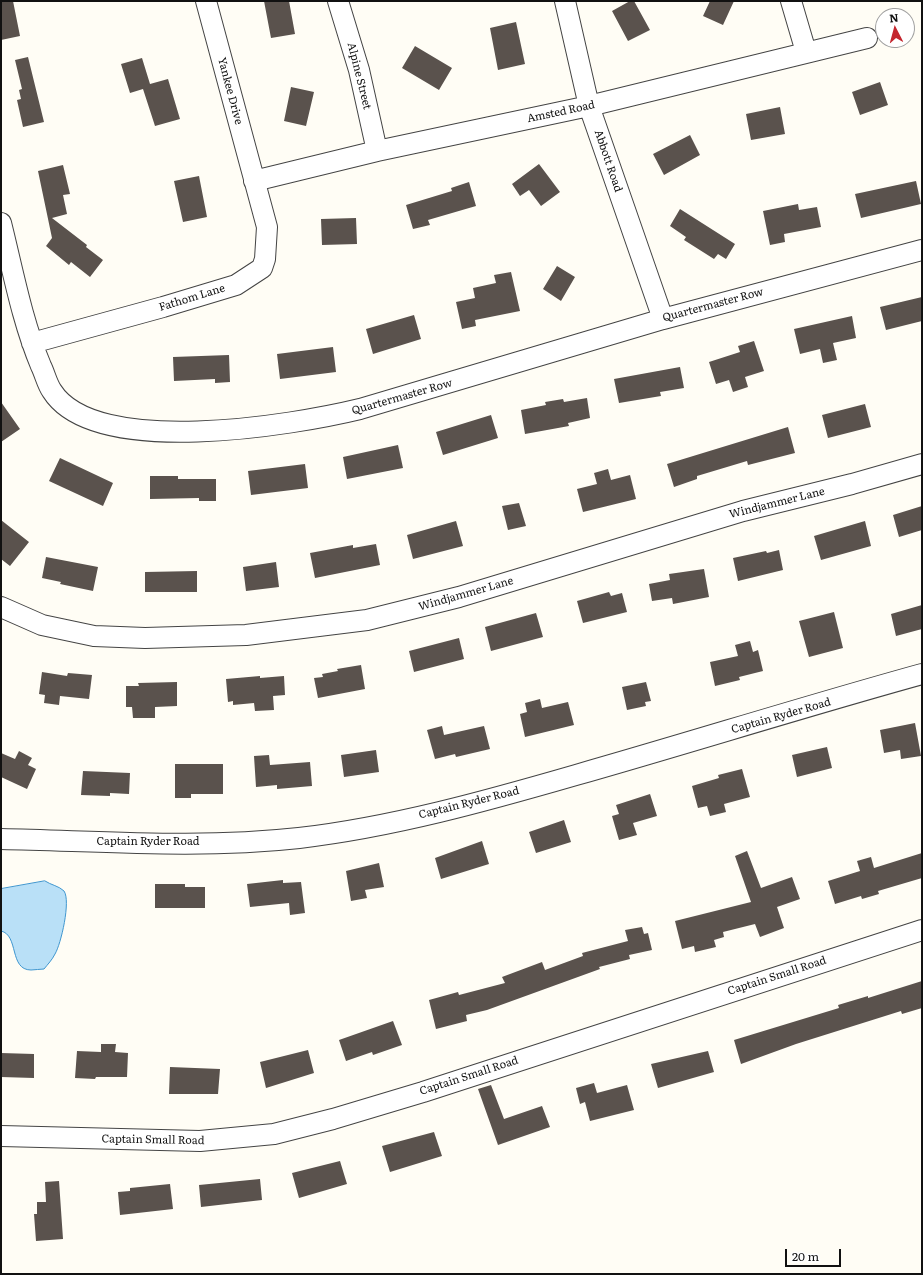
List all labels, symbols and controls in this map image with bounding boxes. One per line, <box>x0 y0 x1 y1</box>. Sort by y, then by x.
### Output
north arrow <box>875 8 915 48</box>
text: N <box>888 9 899 25</box>
street label: Alpine Street <box>344 41 374 111</box>
street label: Yankee Drive <box>215 56 245 126</box>
street label: Amsted Road <box>526 98 596 126</box>
street label: Abbott Road <box>591 128 625 194</box>
street label: Fathom Lane <box>157 282 227 314</box>
street label: Quartermaster Row <box>661 285 765 325</box>
street label: Quartermaster Row <box>350 376 454 418</box>
street label: Windjammer Lane <box>728 485 826 521</box>
street label: Windjammer Lane <box>417 574 515 614</box>
street label: Captain Ryder Road <box>730 695 832 737</box>
street label: Captain Ryder Road <box>417 784 521 822</box>
street label: Captain Ryder Road <box>96 835 200 849</box>
street label: Captain Small Road <box>726 954 828 998</box>
street label: Captain Small Road <box>418 1054 520 1098</box>
street label: Captain Small Road <box>101 1133 205 1147</box>
scale bar <box>787 1241 843 1267</box>
text: 20 m <box>792 1247 819 1265</box>

